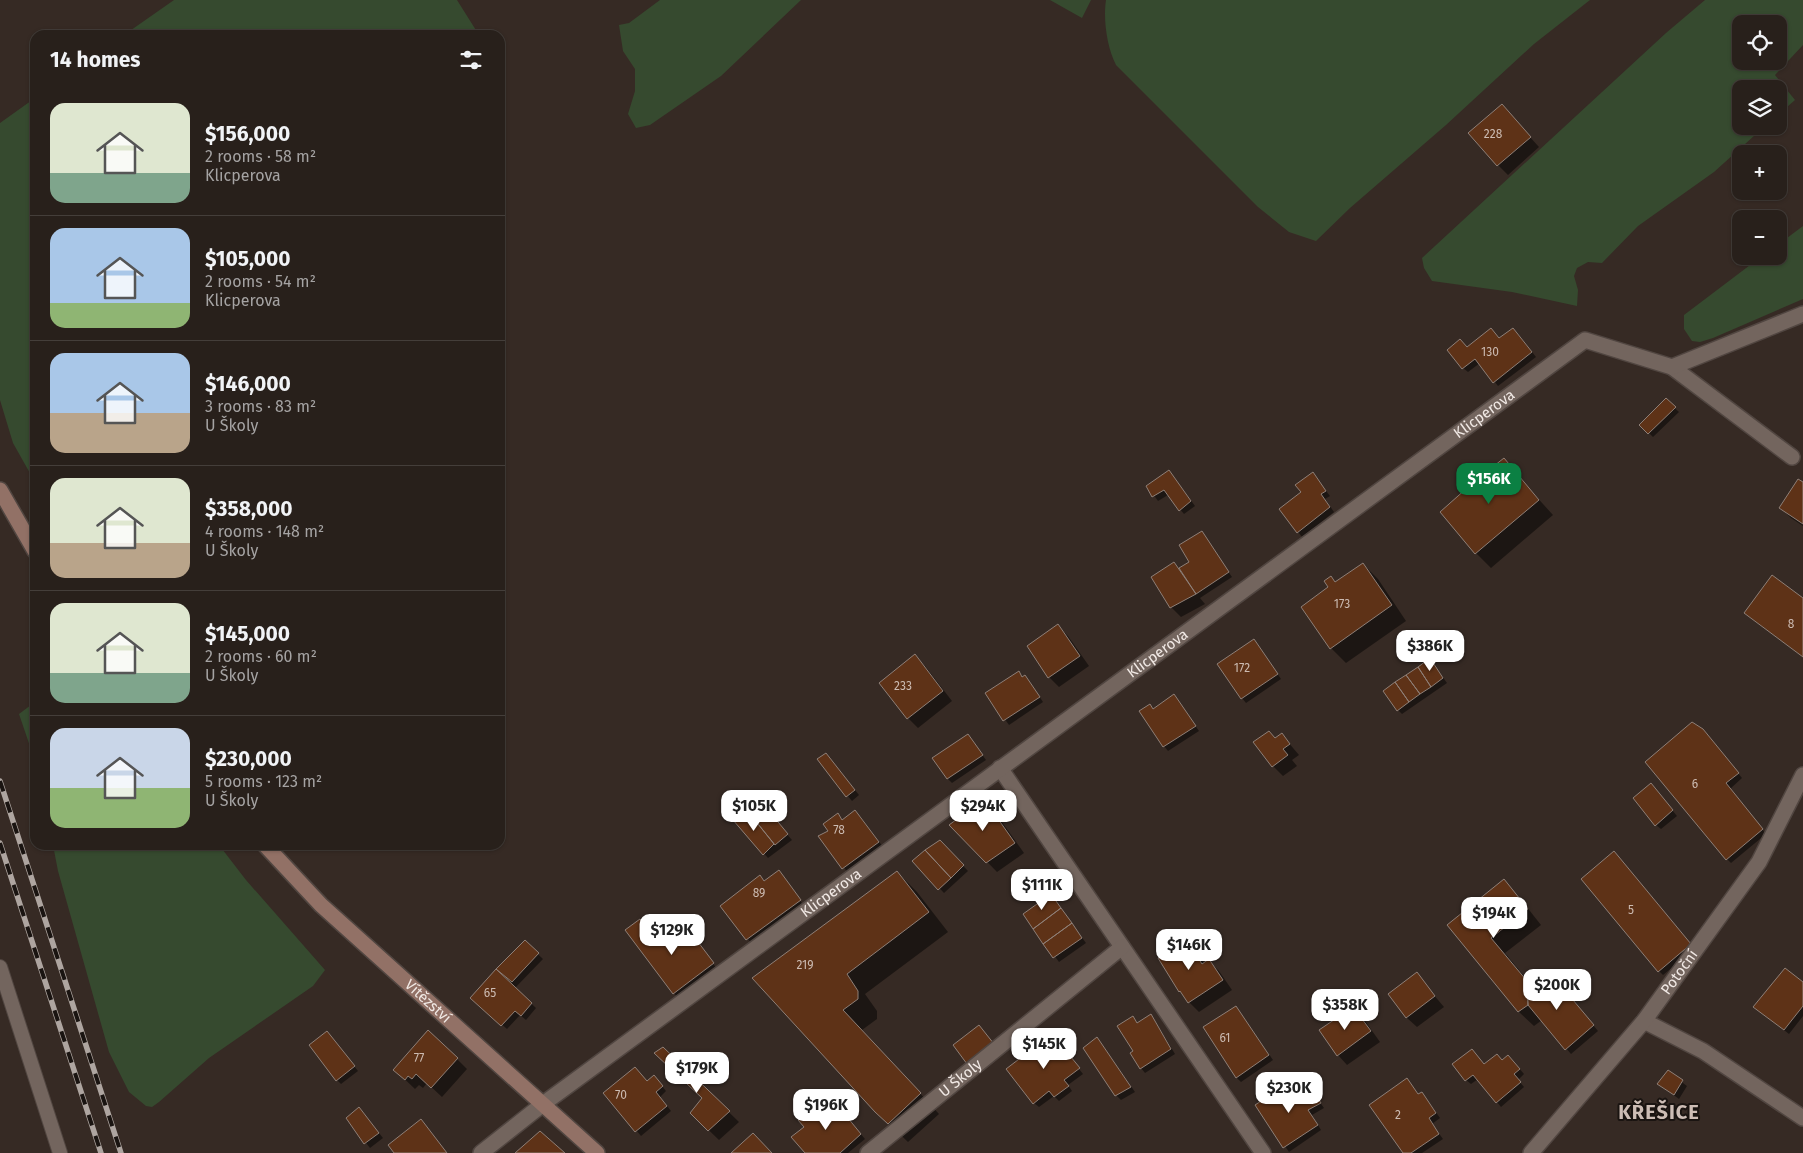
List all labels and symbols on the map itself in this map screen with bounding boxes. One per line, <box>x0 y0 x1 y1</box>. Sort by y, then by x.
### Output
house number: 228 <box>1484 127 1503 141</box>
house number: 130 <box>1481 345 1499 359</box>
street label: Klicperova <box>1450 386 1518 442</box>
pin: $156K <box>1454 462 1524 505</box>
house number: 173 <box>1334 597 1350 611</box>
house number: 8 <box>1788 617 1795 631</box>
street label: Klicperova <box>1123 625 1191 682</box>
pin: $386K <box>1395 630 1465 672</box>
house number: 172 <box>1234 661 1250 675</box>
house number: 233 <box>894 679 912 693</box>
house number: 6 <box>1692 777 1698 791</box>
pin: $105K <box>719 790 789 832</box>
pin: $294K <box>948 790 1018 832</box>
house number: 78 <box>833 823 845 837</box>
street label: Klicperova <box>797 865 865 921</box>
pin: $111K <box>1007 868 1077 911</box>
house number: 89 <box>753 886 765 900</box>
pin: $194K <box>1459 896 1529 939</box>
house number: 5 <box>1628 903 1634 917</box>
pin: $129K <box>637 914 707 956</box>
pin: $146K <box>1154 928 1224 971</box>
street label: Potoční <box>1657 946 1702 998</box>
house number: 219 <box>796 958 814 972</box>
pin: $200K <box>1522 968 1592 1011</box>
street label: Vítězství <box>401 976 455 1027</box>
house number: 65 <box>484 986 496 1000</box>
pin: $358K <box>1310 988 1380 1031</box>
pin: $145K <box>1009 1028 1079 1070</box>
house number: 61 <box>1219 1031 1231 1045</box>
house number: 77 <box>414 1051 424 1065</box>
pin: $179K <box>662 1052 732 1094</box>
street label: U Školy <box>935 1055 986 1101</box>
pin: $230K <box>1254 1072 1324 1114</box>
house number: 70 <box>615 1088 627 1102</box>
pin: $196K <box>791 1088 861 1131</box>
district label: KŘEŠICE <box>1618 1099 1700 1124</box>
house number: 2 <box>1395 1108 1401 1122</box>

